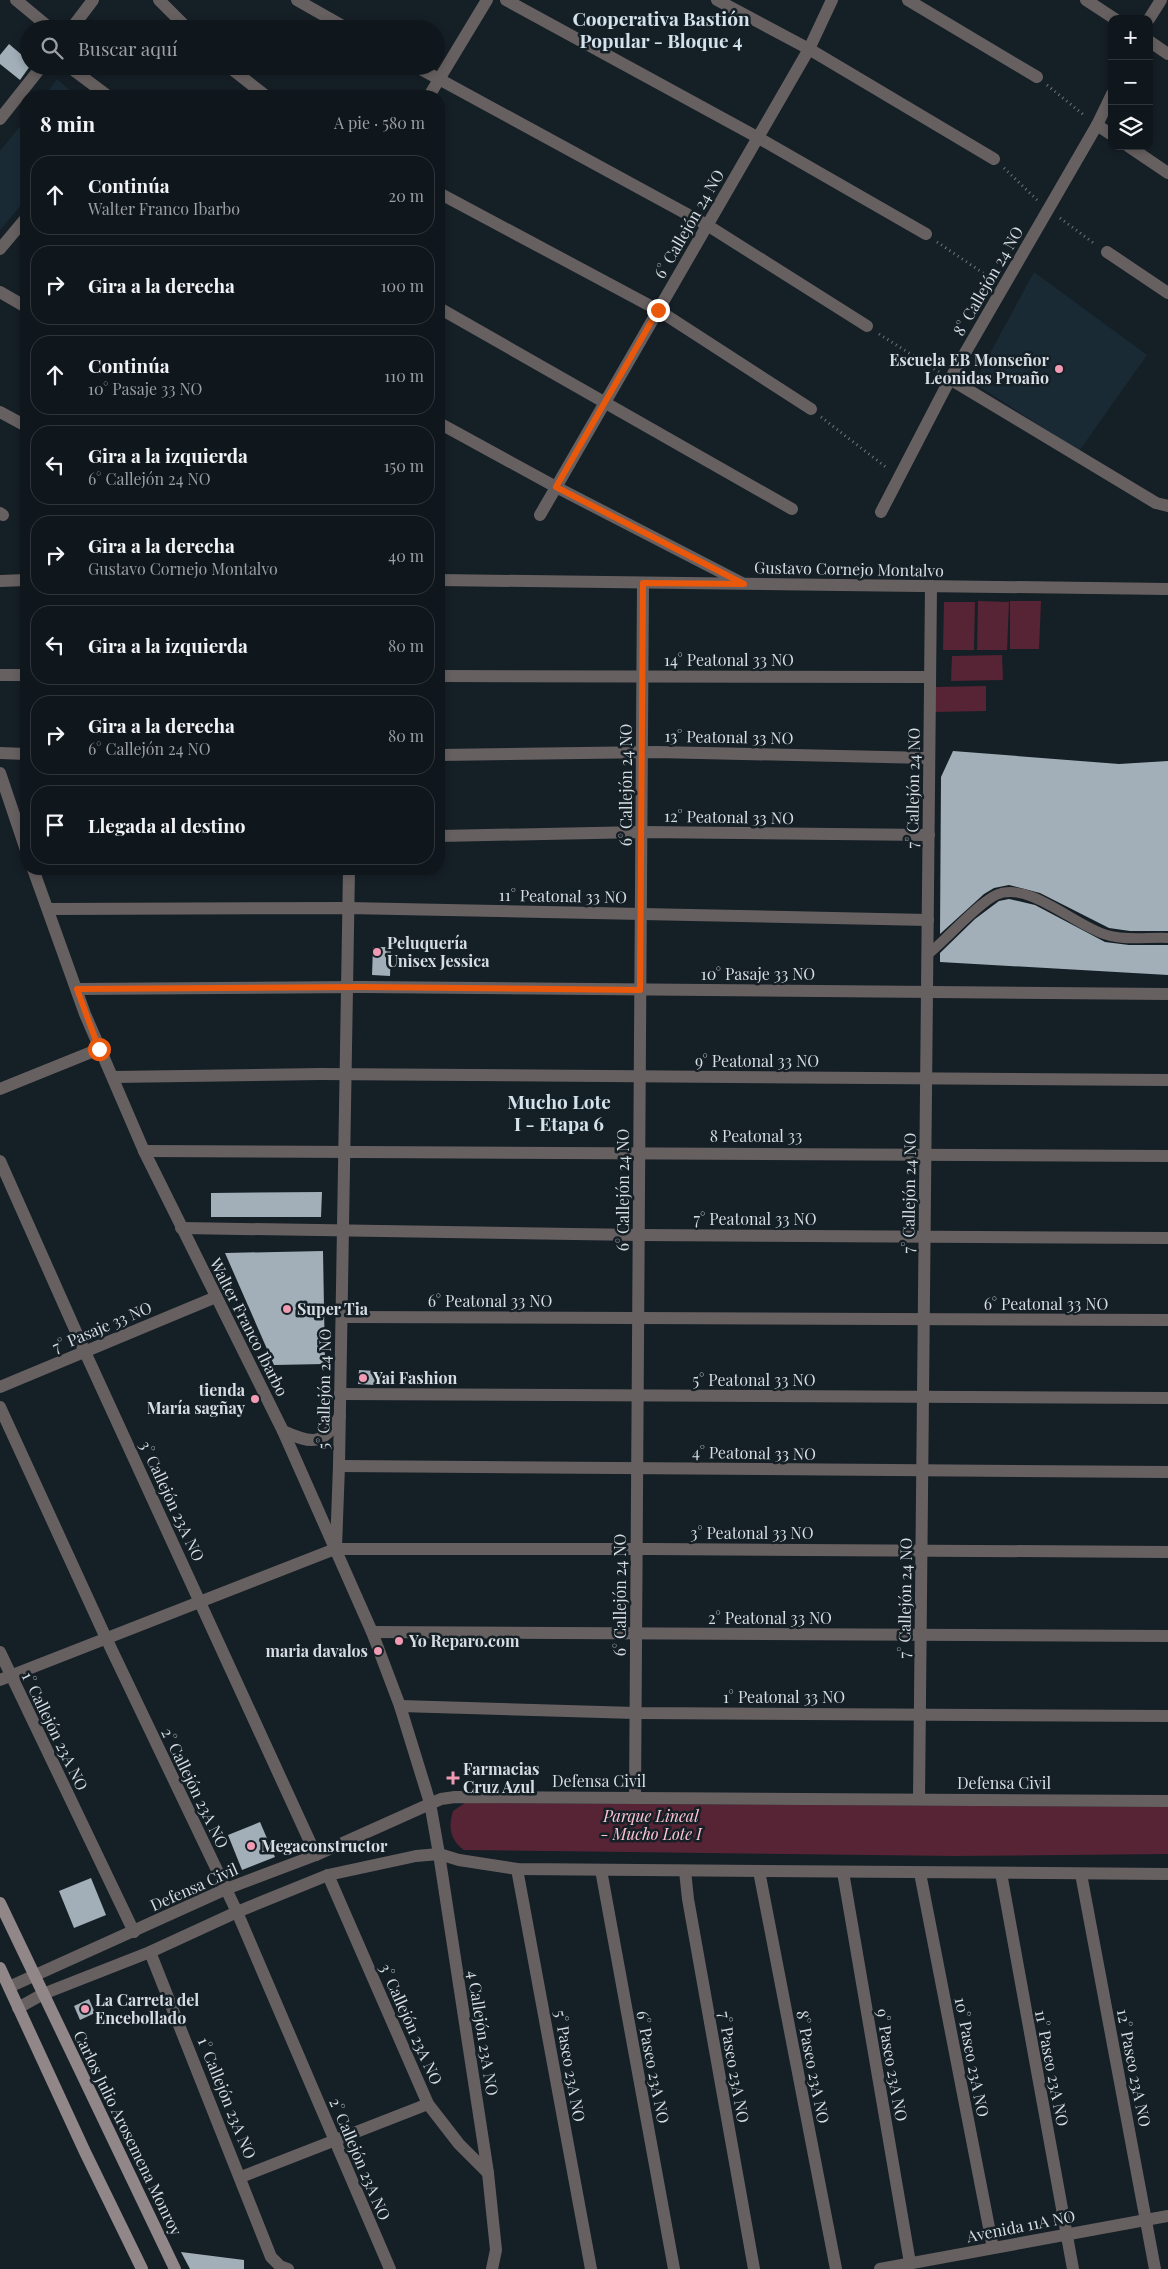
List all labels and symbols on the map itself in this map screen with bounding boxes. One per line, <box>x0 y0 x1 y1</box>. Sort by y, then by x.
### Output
district label: Cooperativa Bastión Popular - Bloque 4 <box>572 5 750 53</box>
street label: 6° Callejón 24 NO <box>649 165 728 282</box>
street label: 8° Callejón 24 NO <box>948 222 1027 339</box>
route end <box>647 299 670 322</box>
place label: Escuela EB Monseñor Leonidas Proaño <box>889 349 1050 388</box>
marker: Escuela EB Monseñor Leonidas Proaño <box>1053 363 1065 375</box>
street label: Gustavo Cornejo Montalvo <box>754 556 944 581</box>
street label: 14° Peatonal 33 NO <box>664 649 794 670</box>
street label: 6° Callejón 24 NO <box>615 724 636 846</box>
street label: 13° Peatonal 33 NO <box>664 725 794 748</box>
street label: 7° Callejón 24 NO <box>901 727 924 849</box>
street label: 12° Peatonal 33 NO <box>664 805 794 828</box>
street label: 11° Peatonal 33 NO <box>499 884 627 907</box>
place label: Peluquería Unisex Jessica <box>387 932 490 971</box>
marker: Peluquería Unisex Jessica <box>371 946 383 958</box>
street label: 10° Pasaje 33 NO <box>701 963 815 984</box>
route start <box>88 1038 111 1061</box>
street label: 9° Peatonal 33 NO <box>695 1050 819 1071</box>
district label: Mucho Lote I - Etapa 6 <box>507 1088 611 1136</box>
street label: 8 Peatonal 33 <box>710 1125 802 1146</box>
street label: 6° Callejón 24 NO <box>612 1129 633 1251</box>
street label: 7° Callejón 24 NO <box>897 1132 920 1254</box>
street label: 7° Peatonal 33 NO <box>693 1208 817 1229</box>
street label: Walter Franco Ibarbo <box>205 1253 293 1399</box>
street label: 6° Peatonal 33 NO <box>428 1290 552 1311</box>
street label: 6° Peatonal 33 NO <box>984 1293 1108 1314</box>
street label: 7° Pasaje 33 NO <box>49 1296 155 1357</box>
place label: Super Tia <box>297 1298 369 1319</box>
marker: Super Tia <box>281 1303 293 1315</box>
street label: 5° Callejón 24 NO <box>312 1328 335 1450</box>
place label: Yai Fashion <box>372 1367 458 1388</box>
street label: 5° Peatonal 33 NO <box>692 1369 816 1390</box>
marker: Yai Fashion <box>357 1372 369 1384</box>
place label: tienda María sagñay <box>147 1379 246 1418</box>
marker: tienda María sagñay <box>249 1393 261 1405</box>
street label: 3° Callejón 23A NO <box>135 1437 210 1565</box>
street label: 4° Peatonal 33 NO <box>692 1441 816 1464</box>
street label: 3° Peatonal 33 NO <box>690 1522 814 1543</box>
street label: 6° Callejón 24 NO <box>609 1534 630 1656</box>
street label: 7° Callejón 24 NO <box>893 1537 916 1659</box>
street label: 2° Peatonal 33 NO <box>708 1607 832 1628</box>
place label: Yo Reparo.com <box>408 1630 520 1651</box>
marker: Yo Reparo.com <box>393 1635 405 1647</box>
place label: maria davalos <box>266 1640 368 1661</box>
marker: maria davalos <box>372 1645 384 1657</box>
street label: 1° Callejón 23A NO <box>18 1668 93 1794</box>
street label: 1° Peatonal 33 NO <box>723 1686 845 1707</box>
street label: 2° Callejón 23A NO <box>157 1724 234 1852</box>
place label: Farmacias Cruz Azul <box>463 1758 539 1797</box>
street label: Defensa Civil <box>552 1770 646 1791</box>
marker: Farmacias Cruz Azul <box>447 1772 459 1784</box>
street label: Defensa Civil <box>957 1772 1051 1793</box>
park label: Parque Lineal - Mucho Lote I <box>600 1805 703 1844</box>
place label: Megaconstructor <box>261 1835 388 1856</box>
marker: Megaconstructor <box>245 1840 257 1852</box>
street label: Defensa Civil <box>147 1858 241 1915</box>
street label: 3° Callejón 23A NO <box>375 1960 448 2088</box>
street label: 4 Callejón 23A NO <box>463 1969 504 2097</box>
place label: La Carreta del Encebollado <box>95 1989 199 2028</box>
street label: 10° Paseo 23A NO <box>951 1995 994 2119</box>
marker: La Carreta del Encebollado <box>79 2003 91 2015</box>
street label: 9° Paseo 23A NO <box>872 2007 913 2123</box>
street label: 12° Paseo 23A NO <box>1113 2007 1156 2129</box>
street label: 5° Paseo 23A NO <box>550 2008 591 2124</box>
street label: 11° Paseo 23A NO <box>1031 2008 1074 2128</box>
street label: 6° Paseo 23A NO <box>632 2009 675 2125</box>
street label: 7° Paseo 23A NO <box>714 2009 755 2125</box>
street label: 8° Paseo 23A NO <box>792 2009 835 2125</box>
street label: Carlos Julio Arosemena Monroy <box>70 2027 187 2239</box>
street label: 1° Callejón 23A NO <box>193 2034 262 2162</box>
street label: 2° Callejón 23A NO <box>325 2094 396 2223</box>
street label: Avenida 11A NO <box>964 2205 1077 2247</box>

